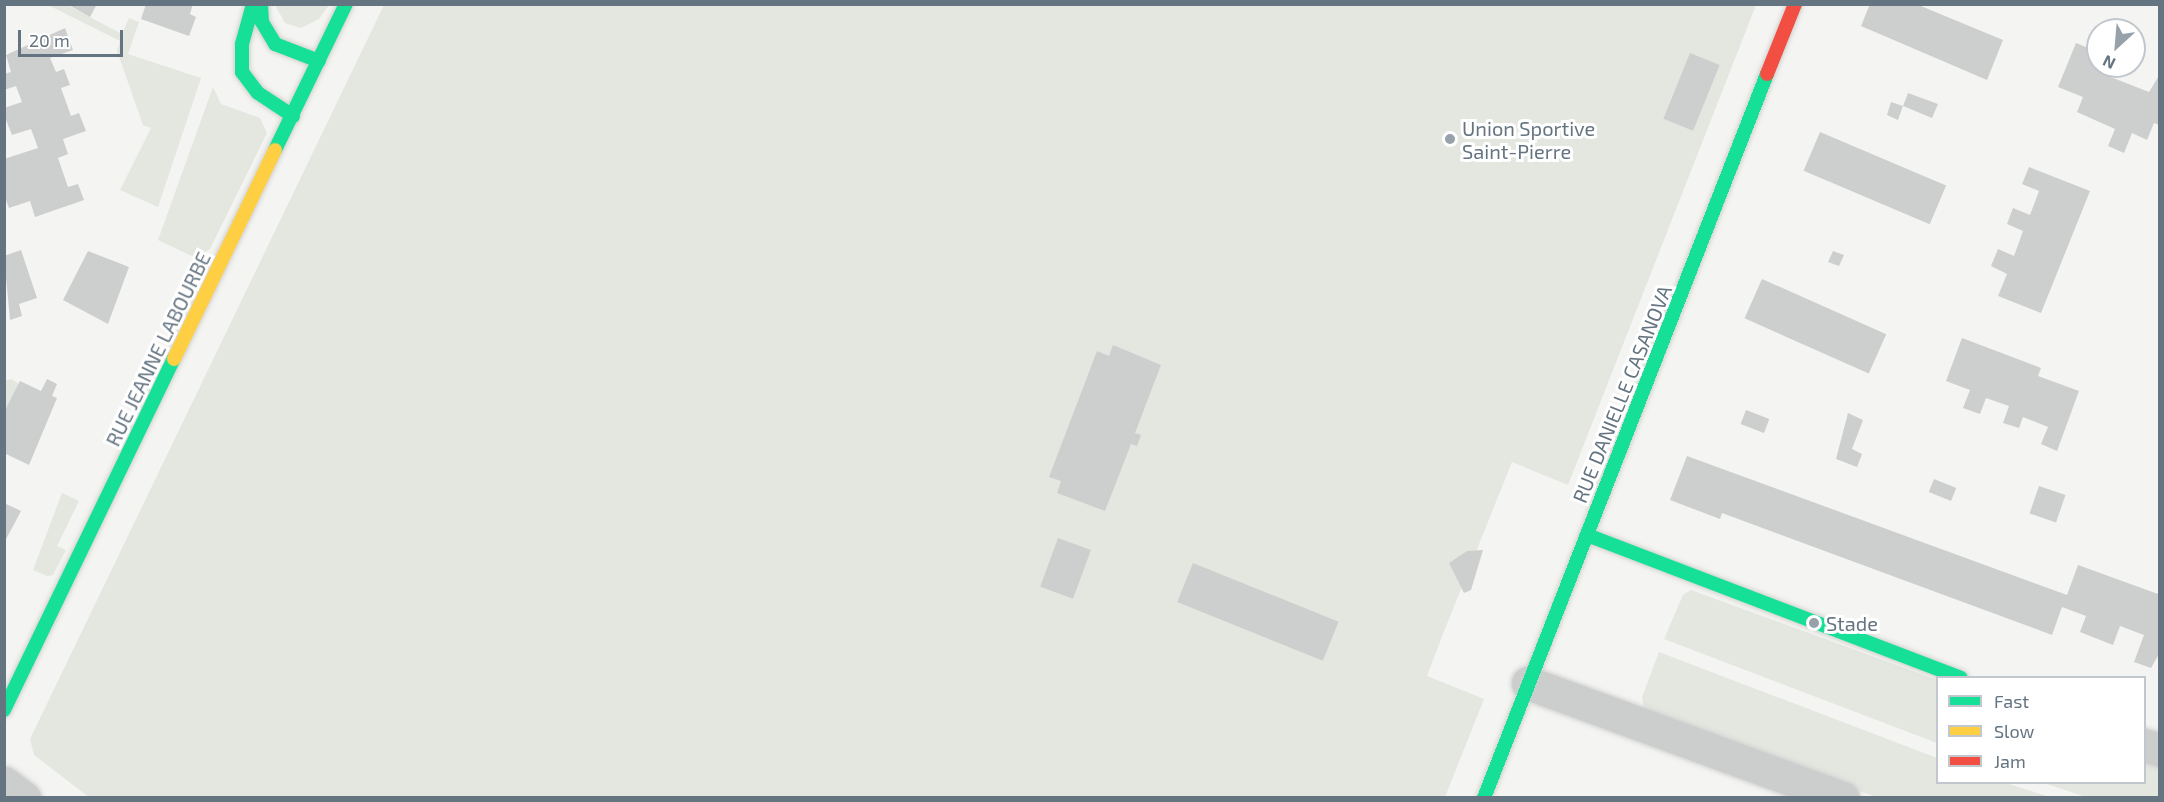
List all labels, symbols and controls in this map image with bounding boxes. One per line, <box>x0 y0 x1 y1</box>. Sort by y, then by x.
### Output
scale bar <box>21 18 126 56</box>
north arrow <box>2086 18 2146 78</box>
text: 20 m <box>29 29 70 51</box>
text: N <box>2099 52 2118 74</box>
place label: Union Sportive Saint-Pierre <box>1462 116 1595 163</box>
marker: Union Sportive Saint-Pierre <box>1443 132 1457 146</box>
street label: RUE JEANNE LABOURBE <box>100 248 216 450</box>
street label: RUE DANIELLE CASANOVA <box>1567 282 1677 506</box>
place label: Stade <box>1826 611 1878 635</box>
marker: Stade <box>1807 616 1821 630</box>
legend <box>1936 676 2146 784</box>
text: Fast <box>1994 690 2029 712</box>
text: Slow <box>1994 720 2034 742</box>
text: Jam <box>1994 750 2026 772</box>

